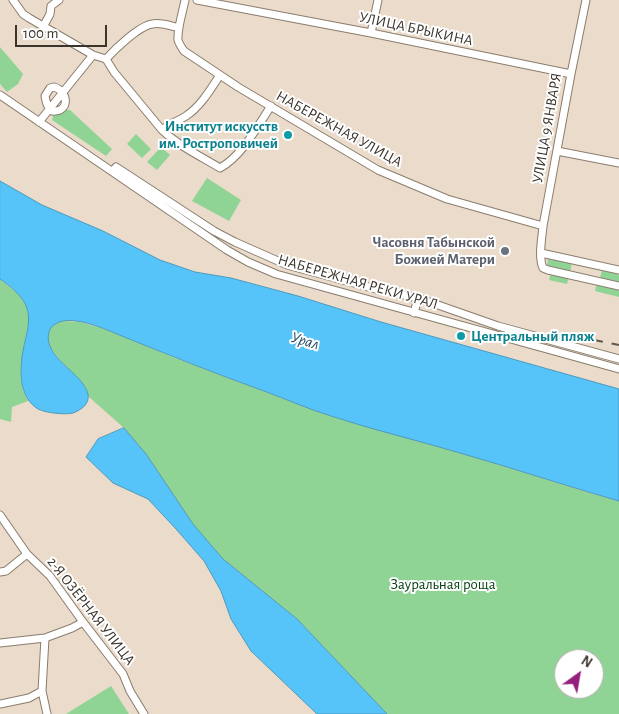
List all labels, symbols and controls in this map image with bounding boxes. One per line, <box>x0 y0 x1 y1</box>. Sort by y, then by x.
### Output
street label: УЛИЦА БРЫКИНА <box>357 8 475 50</box>
scale bar <box>18 15 110 47</box>
text: 100 m <box>23 26 58 41</box>
street label: УЛИЦА 9 ЯНВАРЯ <box>528 71 566 185</box>
street label: НАБЕРЕЖНАЯ УЛИЦА <box>273 87 405 171</box>
place label: Институт искусств им. Ростроповичей <box>159 117 278 152</box>
marker: Институт искусств им. Ростроповичей <box>282 129 294 141</box>
place label: Часовня Табынской Божией Матери <box>373 233 495 268</box>
marker: Часовня Табынской Божией Матери <box>499 245 511 257</box>
street label: НАБЕРЕЖНАЯ РЕКИ УРАЛ <box>276 251 440 313</box>
place label: Центральный пляж <box>471 327 594 345</box>
water label: Урал <box>289 328 321 354</box>
marker: Центральный пляж <box>455 330 467 342</box>
street label: 2-Я ОЗЁРНАЯ УЛИЦА <box>43 553 139 669</box>
park label: Зауральная роща <box>390 575 496 593</box>
north arrow <box>554 649 604 699</box>
text: N <box>579 654 594 671</box>

